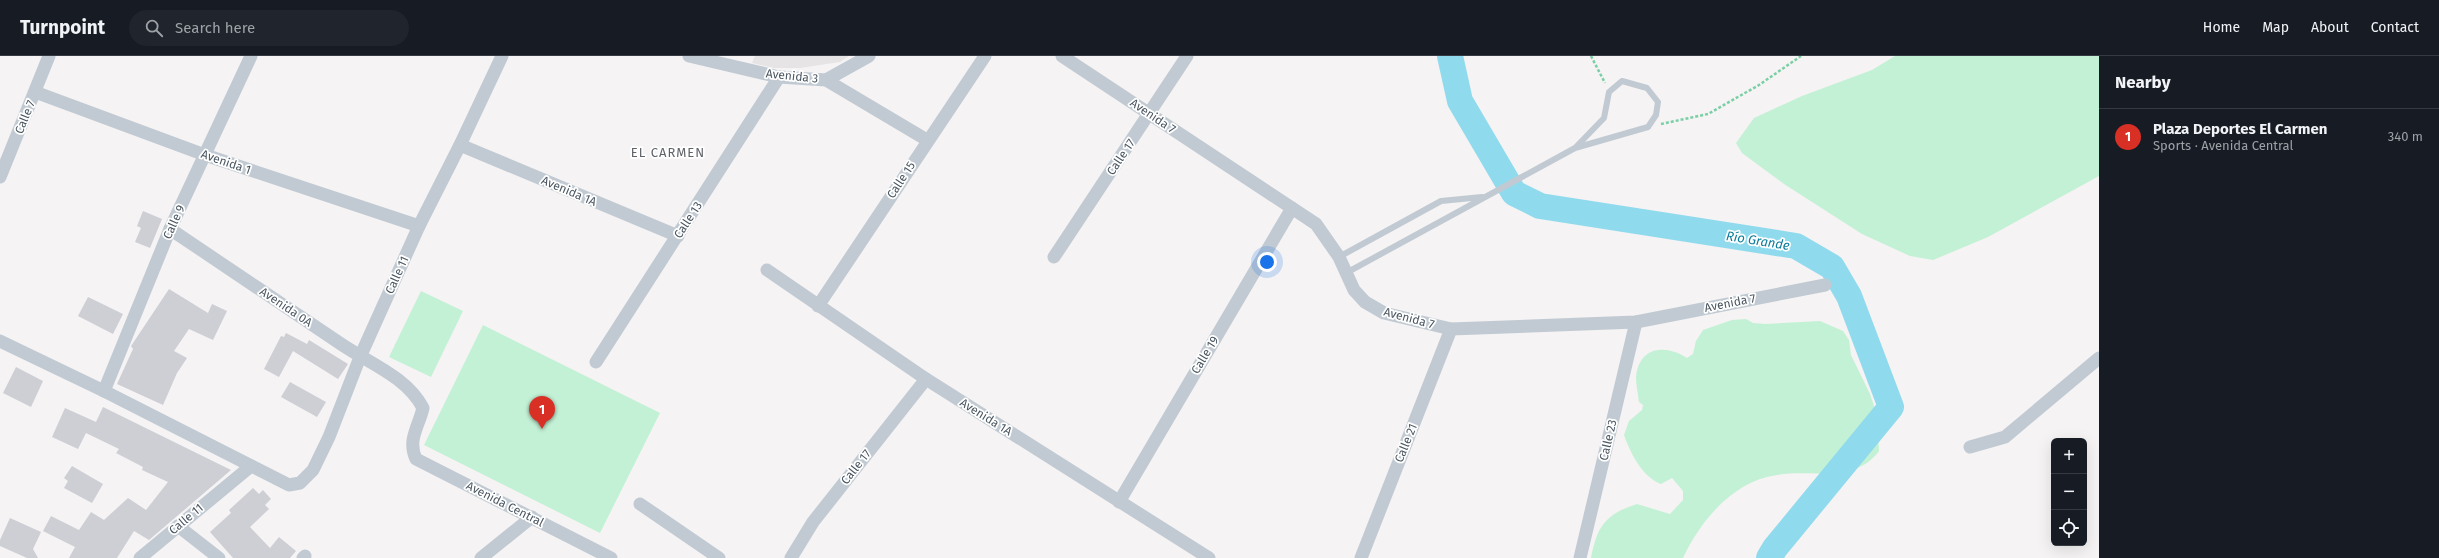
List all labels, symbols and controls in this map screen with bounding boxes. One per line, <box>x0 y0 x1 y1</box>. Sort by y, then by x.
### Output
search box <box>129 10 409 46</box>
text: Turnpoint <box>20 16 105 39</box>
icon: search <box>143 17 165 39</box>
text: Search here <box>175 19 255 37</box>
text: Home <box>2203 19 2240 36</box>
text: Map <box>2262 19 2289 36</box>
text: About <box>2311 19 2349 36</box>
text: Contact <box>2371 19 2419 36</box>
street label: Avenida 3 <box>765 66 819 86</box>
text: Nearby <box>2115 72 2170 93</box>
street label: Avenida 7 <box>1128 96 1178 136</box>
street label: Calle 7 <box>12 98 38 136</box>
text: Plaza Deportes El Carmen <box>2153 120 2327 138</box>
text: 1 <box>2125 129 2131 144</box>
text: 340 m <box>2388 129 2423 144</box>
street label: Calle 17 <box>1104 136 1138 178</box>
text: Sports · Avenida Central <box>2153 138 2293 153</box>
district label: EL CARMEN <box>631 145 705 160</box>
street label: Avenida 1 <box>199 147 253 177</box>
street label: Calle 15 <box>884 159 918 201</box>
street label: Avenida 1A <box>539 173 599 209</box>
street label: Calle 13 <box>671 199 705 241</box>
street label: Calle 9 <box>160 203 188 241</box>
water label: Río Grande <box>1725 228 1791 253</box>
your location <box>1257 252 1277 272</box>
street label: Calle 11 <box>382 254 412 296</box>
street label: Avenida 0A <box>257 284 315 330</box>
street label: Avenida 7 <box>1703 291 1757 315</box>
street label: Avenida 7 <box>1382 305 1436 331</box>
street label: Calle 19 <box>1188 334 1222 376</box>
pin: 1 <box>529 396 555 429</box>
street label: Avenida 1A <box>957 396 1015 439</box>
street label: Calle 23 <box>1597 418 1619 462</box>
street label: Calle 21 <box>1392 422 1420 464</box>
map controls <box>2051 438 2087 546</box>
button: + <box>2051 438 2087 474</box>
street label: Calle 17 <box>838 447 874 487</box>
button: − <box>2051 474 2087 510</box>
street label: Avenida Central <box>464 478 547 530</box>
street label: Calle 11 <box>166 501 206 537</box>
button: locate <box>2051 510 2087 546</box>

